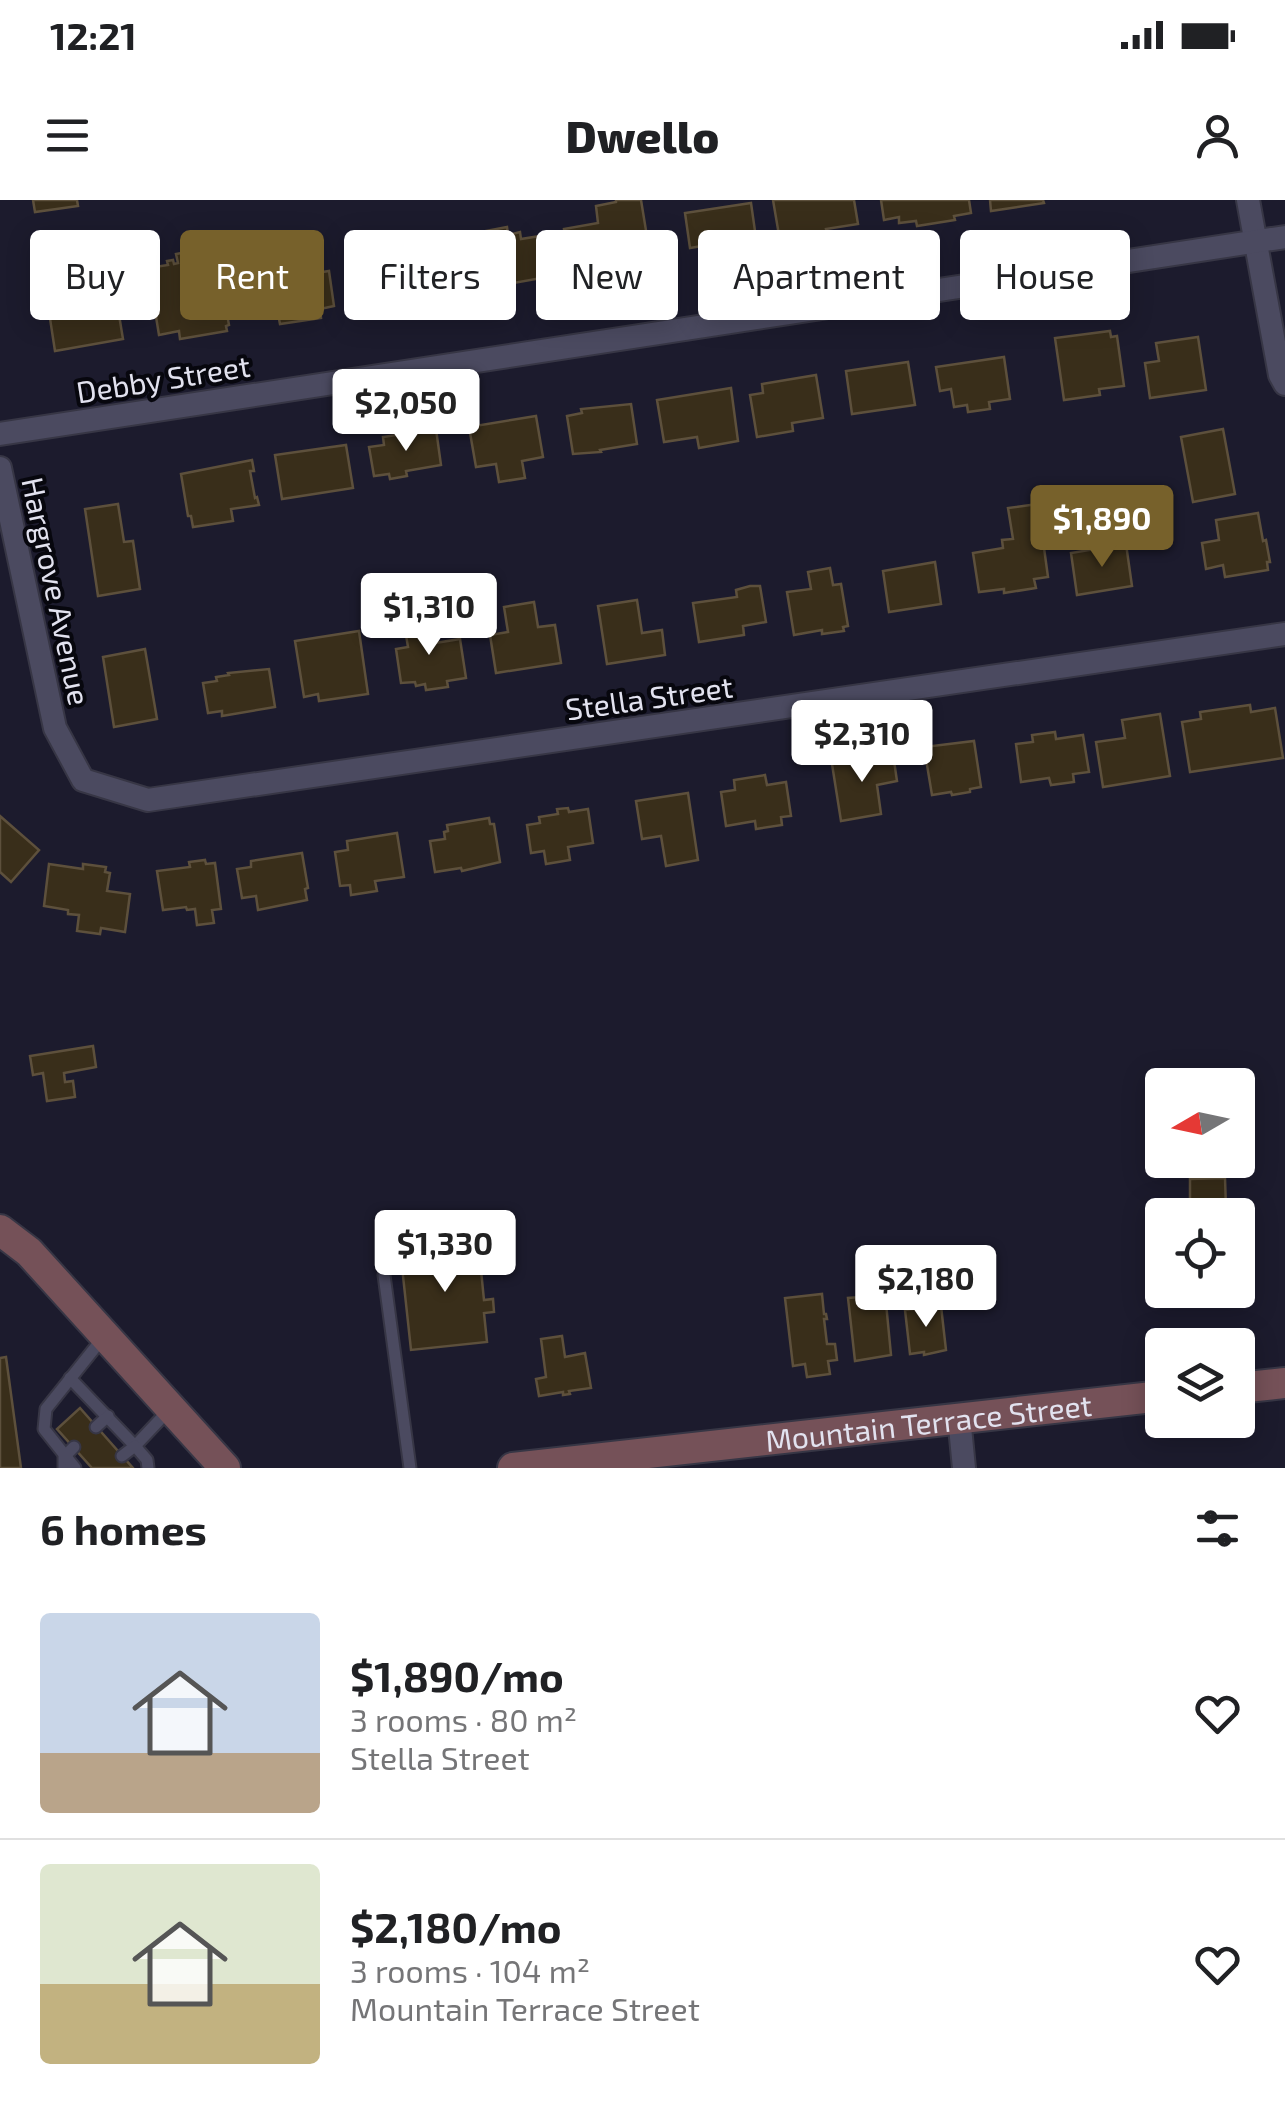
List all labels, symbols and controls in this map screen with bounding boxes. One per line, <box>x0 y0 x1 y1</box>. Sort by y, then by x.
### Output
text: 12:21 <box>50 12 137 58</box>
icon: menu <box>40 108 95 163</box>
text: Dwello <box>566 108 719 162</box>
icon: person <box>1190 108 1245 163</box>
chip: Buy <box>30 230 160 320</box>
chip: Rent <box>180 230 324 320</box>
chip: Filters <box>344 230 516 320</box>
chip: New <box>536 230 678 320</box>
chip: Apartment <box>698 230 940 320</box>
chip: House <box>960 230 1130 320</box>
street label: Debby Street <box>74 347 252 409</box>
pin: $2,050 <box>325 369 487 454</box>
text: $2,050 <box>355 382 457 420</box>
street label: Hargrove Avenue <box>15 474 99 708</box>
pin: $1,890 <box>1021 485 1183 570</box>
text: $1,890 <box>1052 498 1152 536</box>
pin: $1,310 <box>348 573 510 658</box>
text: $1,310 <box>383 586 475 624</box>
street label: Stella Street <box>563 667 735 727</box>
pin: $2,310 <box>781 700 943 785</box>
text: $2,310 <box>813 713 911 751</box>
north arrow <box>1145 1068 1255 1178</box>
map controls <box>1145 1068 1255 1438</box>
button: locate <box>1145 1198 1255 1308</box>
pin: $1,330 <box>364 1210 526 1295</box>
text: $1,330 <box>397 1223 493 1261</box>
pin: $2,180 <box>845 1245 1007 1330</box>
text: $2,180 <box>877 1258 975 1296</box>
button: layers <box>1145 1328 1255 1438</box>
street label: Mountain Terrace Street <box>763 1386 1094 1458</box>
icon: filters <box>1190 1501 1245 1556</box>
text: 6 homes <box>40 1503 207 1553</box>
text: $1,890/mo <box>350 1650 564 1700</box>
icon: home <box>120 1653 240 1773</box>
icon: heart <box>1190 1686 1245 1741</box>
text: 3 rooms · 80 m² <box>350 1700 577 1738</box>
text: Stella Street <box>350 1738 530 1776</box>
text: $2,180/mo <box>350 1901 562 1951</box>
icon: home <box>120 1904 240 2024</box>
icon: heart <box>1190 1937 1245 1992</box>
text: 3 rooms · 104 m² <box>350 1951 590 1989</box>
text: Mountain Terrace Street <box>350 1989 700 2027</box>

